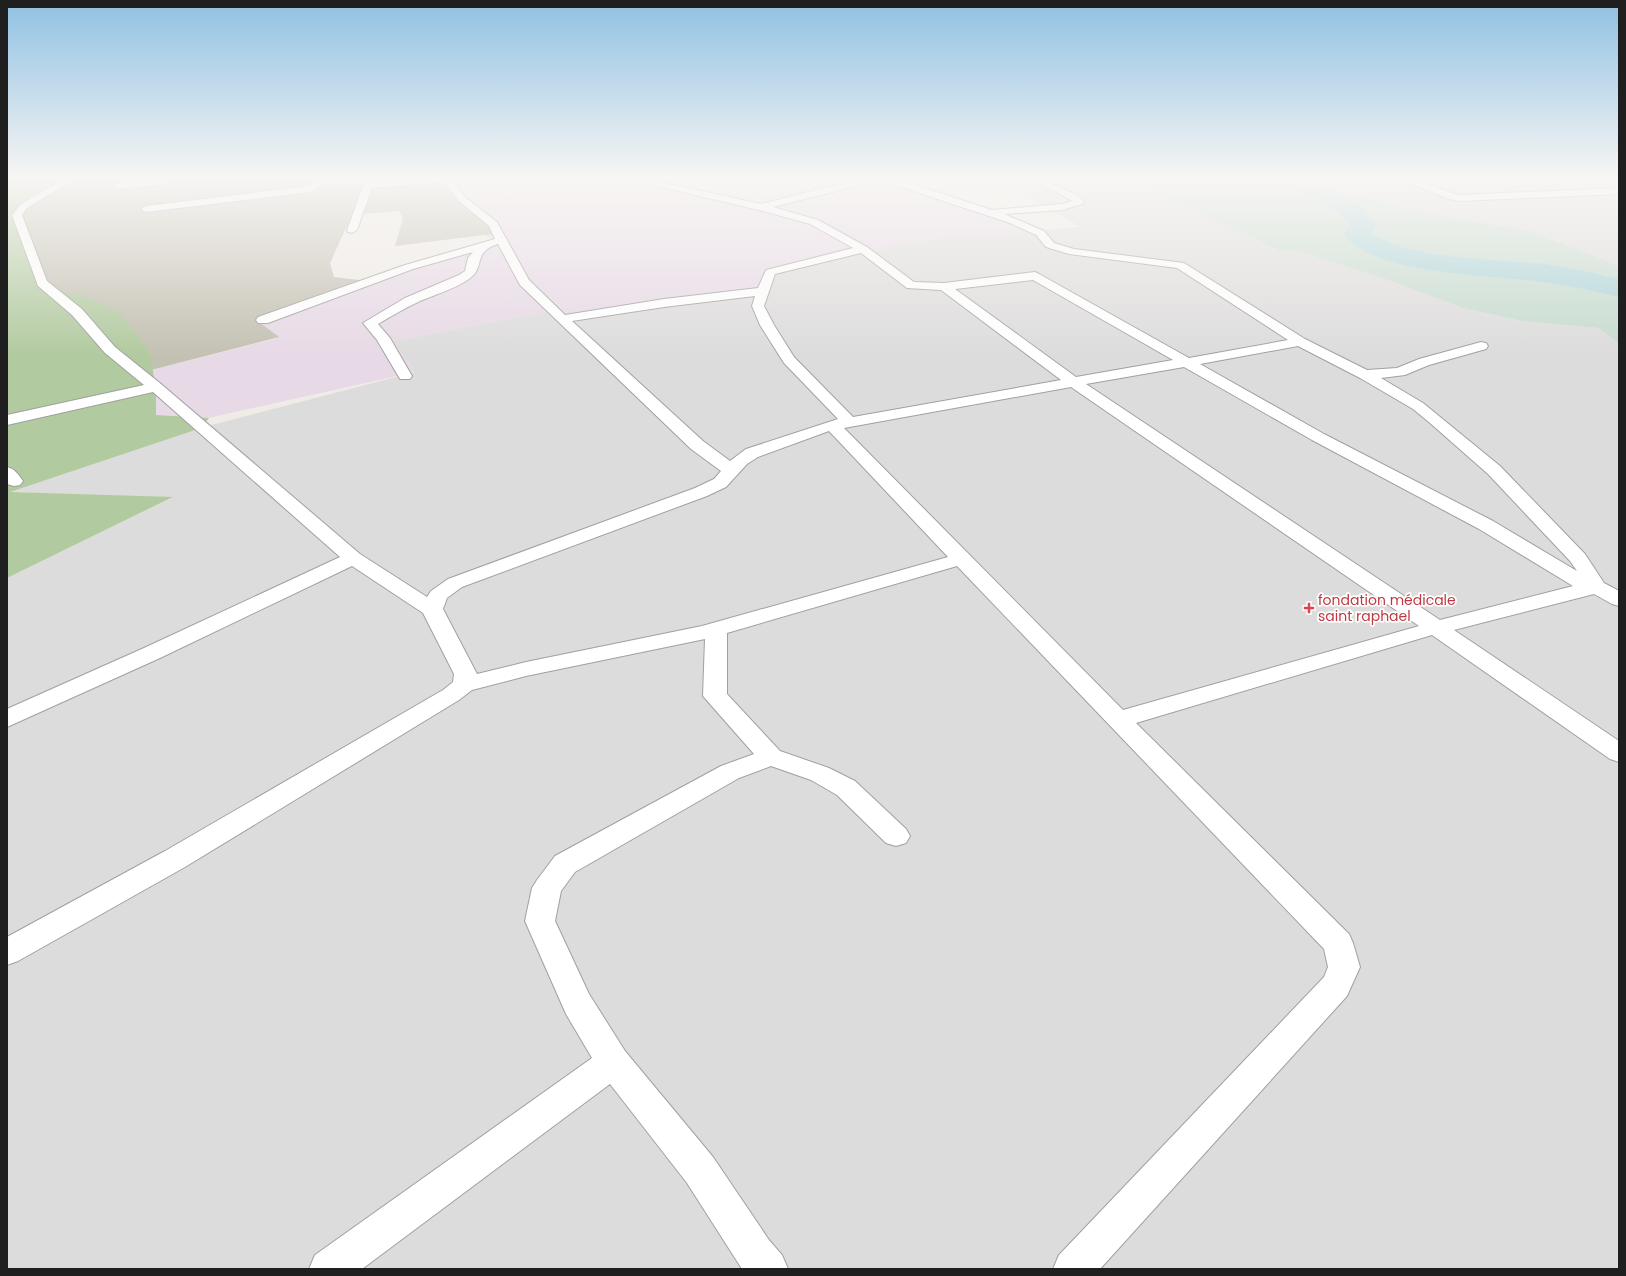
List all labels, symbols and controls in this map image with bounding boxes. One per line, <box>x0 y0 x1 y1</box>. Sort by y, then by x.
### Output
place label: fondation médicale saint raphael <box>1318 590 1456 626</box>
marker: fondation médicale saint raphael <box>1303 602 1315 614</box>

